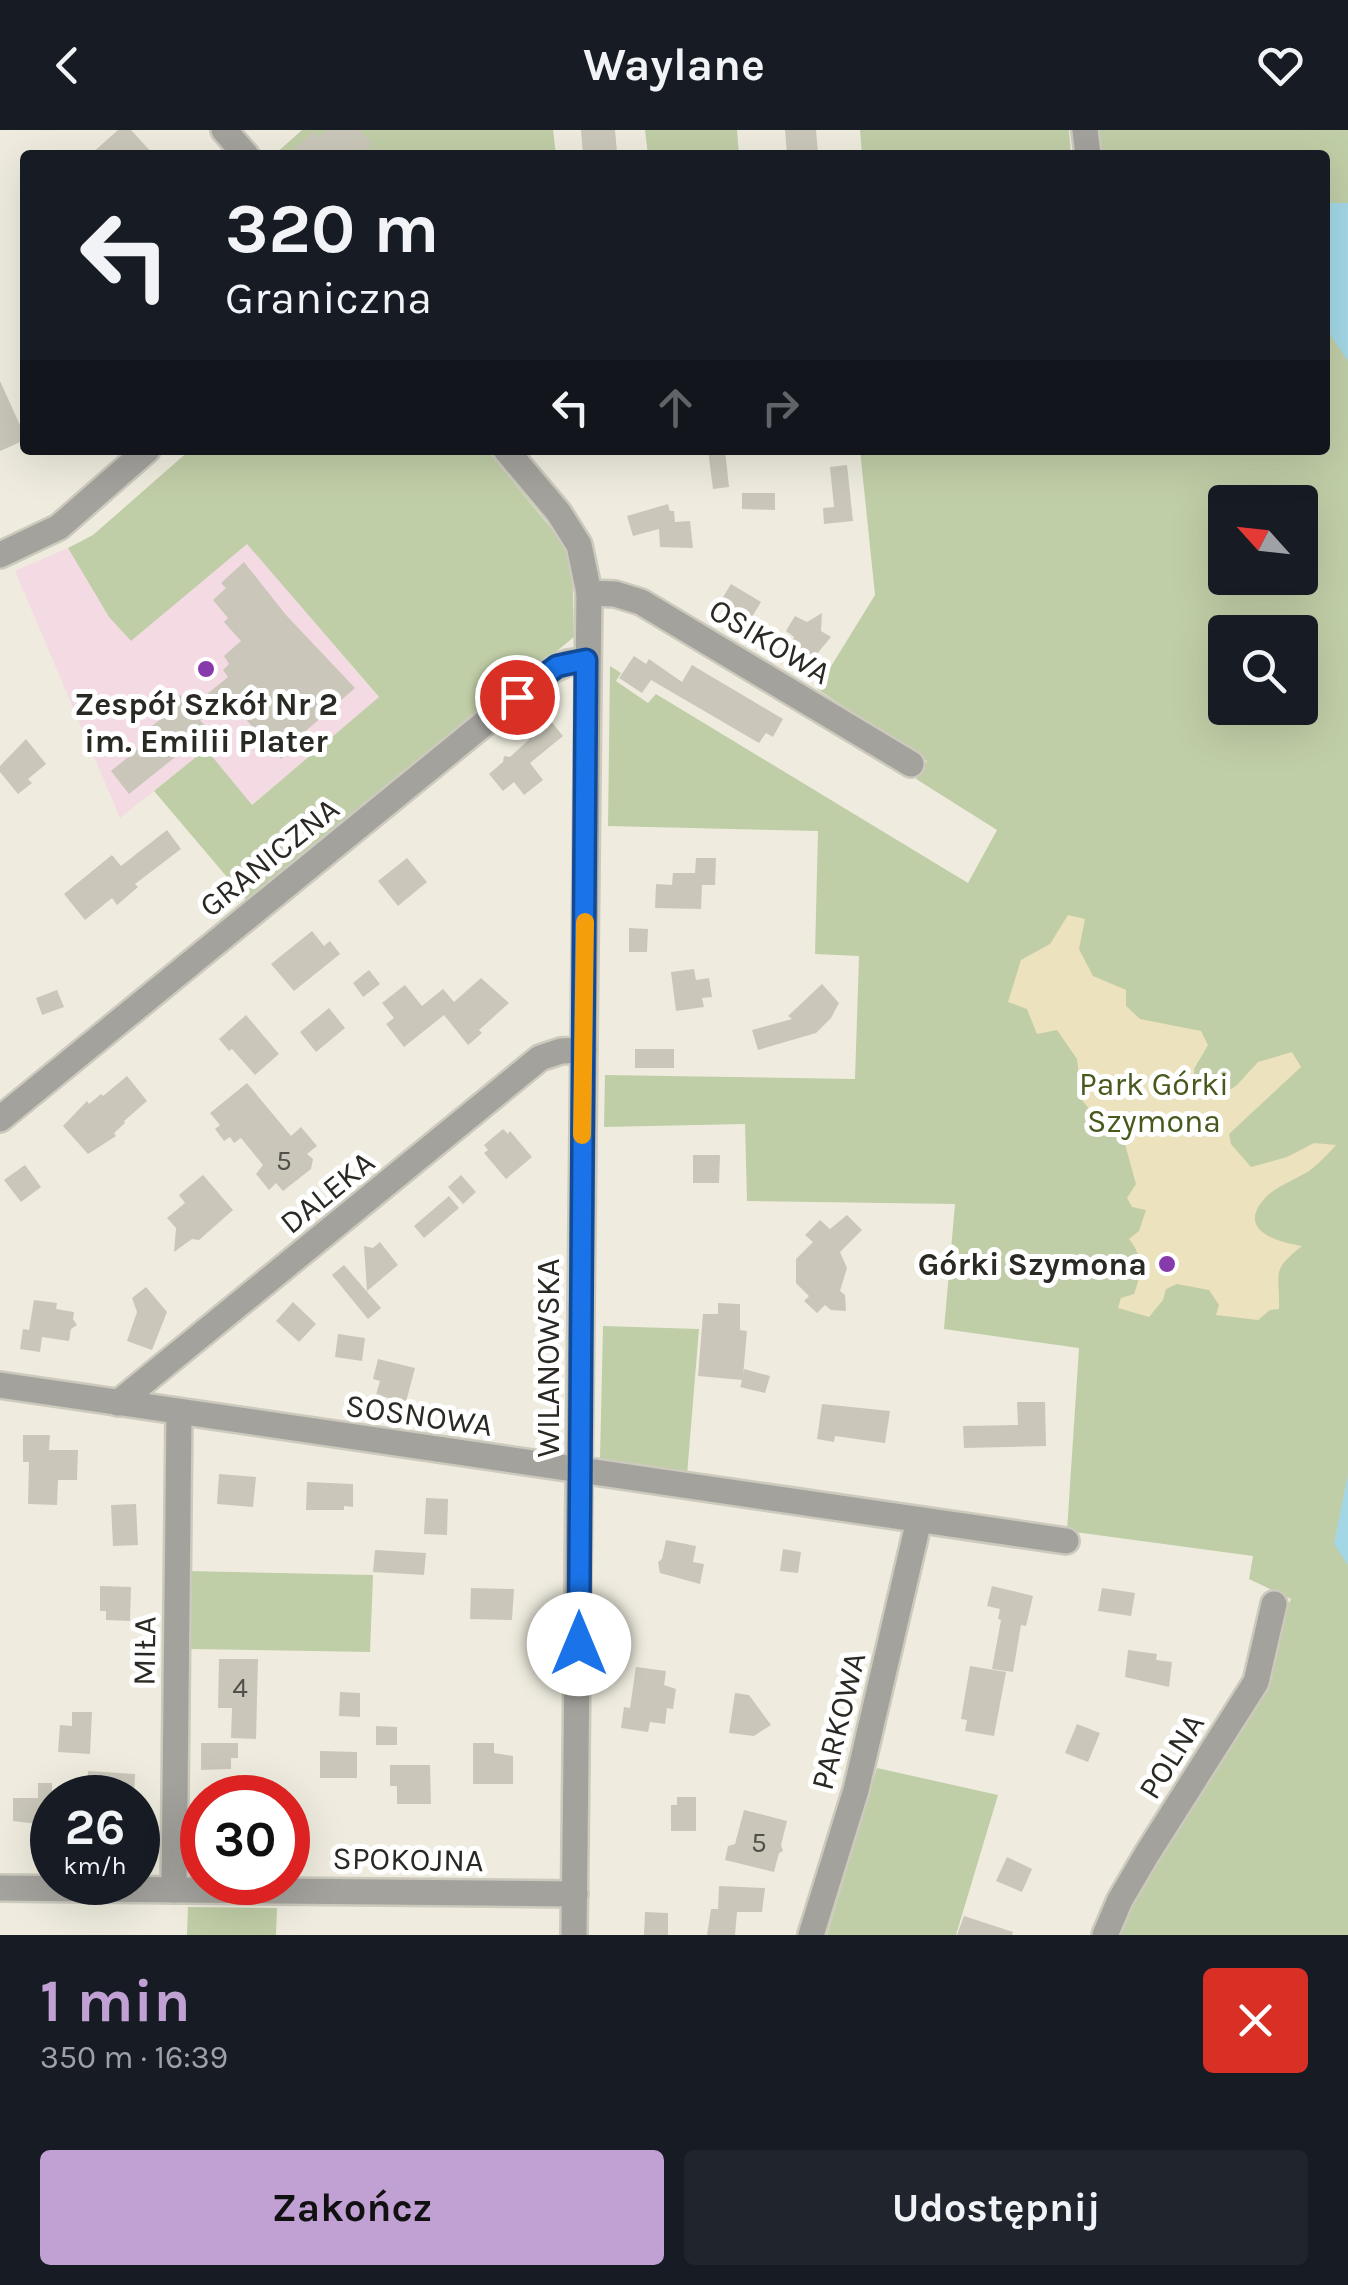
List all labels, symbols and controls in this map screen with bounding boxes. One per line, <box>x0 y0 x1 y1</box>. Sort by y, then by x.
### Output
icon: back <box>40 38 95 93</box>
icon: heart <box>1253 38 1308 93</box>
text: Waylane <box>583 39 765 91</box>
text: 320 m <box>225 188 439 270</box>
icon: left <box>60 190 190 320</box>
text: Graniczna <box>225 272 432 324</box>
icon: left <box>543 380 598 435</box>
icon: ahead <box>648 380 703 435</box>
icon: right <box>753 380 808 435</box>
north arrow <box>1208 485 1318 595</box>
map controls <box>1208 485 1318 725</box>
street label: OSIKOWA <box>702 591 837 692</box>
button: search <box>1208 615 1318 725</box>
pin <box>475 655 560 740</box>
marker: Zespół Szkół Nr 2 im. Emilii Plater <box>195 658 217 680</box>
icon: arrive <box>490 670 545 725</box>
place label: Zespół Szkół Nr 2 im. Emilii Plater <box>74 686 338 760</box>
street label: GRANICZNA <box>192 790 346 925</box>
park label: Park Górki Szymona <box>1079 1066 1229 1140</box>
street label: DALEKA <box>273 1143 382 1241</box>
house number: 5 <box>276 1144 292 1177</box>
place label: Górki Szymona <box>918 1246 1147 1283</box>
marker: Górki Szymona <box>1156 1253 1178 1275</box>
street label: WILANOWSKA <box>530 1258 567 1458</box>
street label: SOSNOWA <box>343 1387 495 1444</box>
position arrow <box>527 1592 631 1696</box>
street label: MIŁA <box>125 1616 164 1686</box>
street label: PARKOWA <box>804 1648 873 1794</box>
house number: 4 <box>232 1671 248 1704</box>
street label: POLNA <box>1131 1707 1212 1806</box>
speed limit sign: 30 <box>180 1775 310 1905</box>
text: 26 <box>65 1798 125 1857</box>
house number: 5 <box>751 1826 767 1859</box>
street label: SPOKOJNA <box>332 1840 484 1879</box>
text: km/h <box>63 1851 127 1880</box>
text: 1 min <box>40 1966 191 2036</box>
button: close <box>1203 1968 1308 2073</box>
text: 350 m · 16:39 <box>40 2039 228 2076</box>
button: Zakończ <box>40 2150 664 2265</box>
button: Udostępnij <box>684 2150 1308 2265</box>

